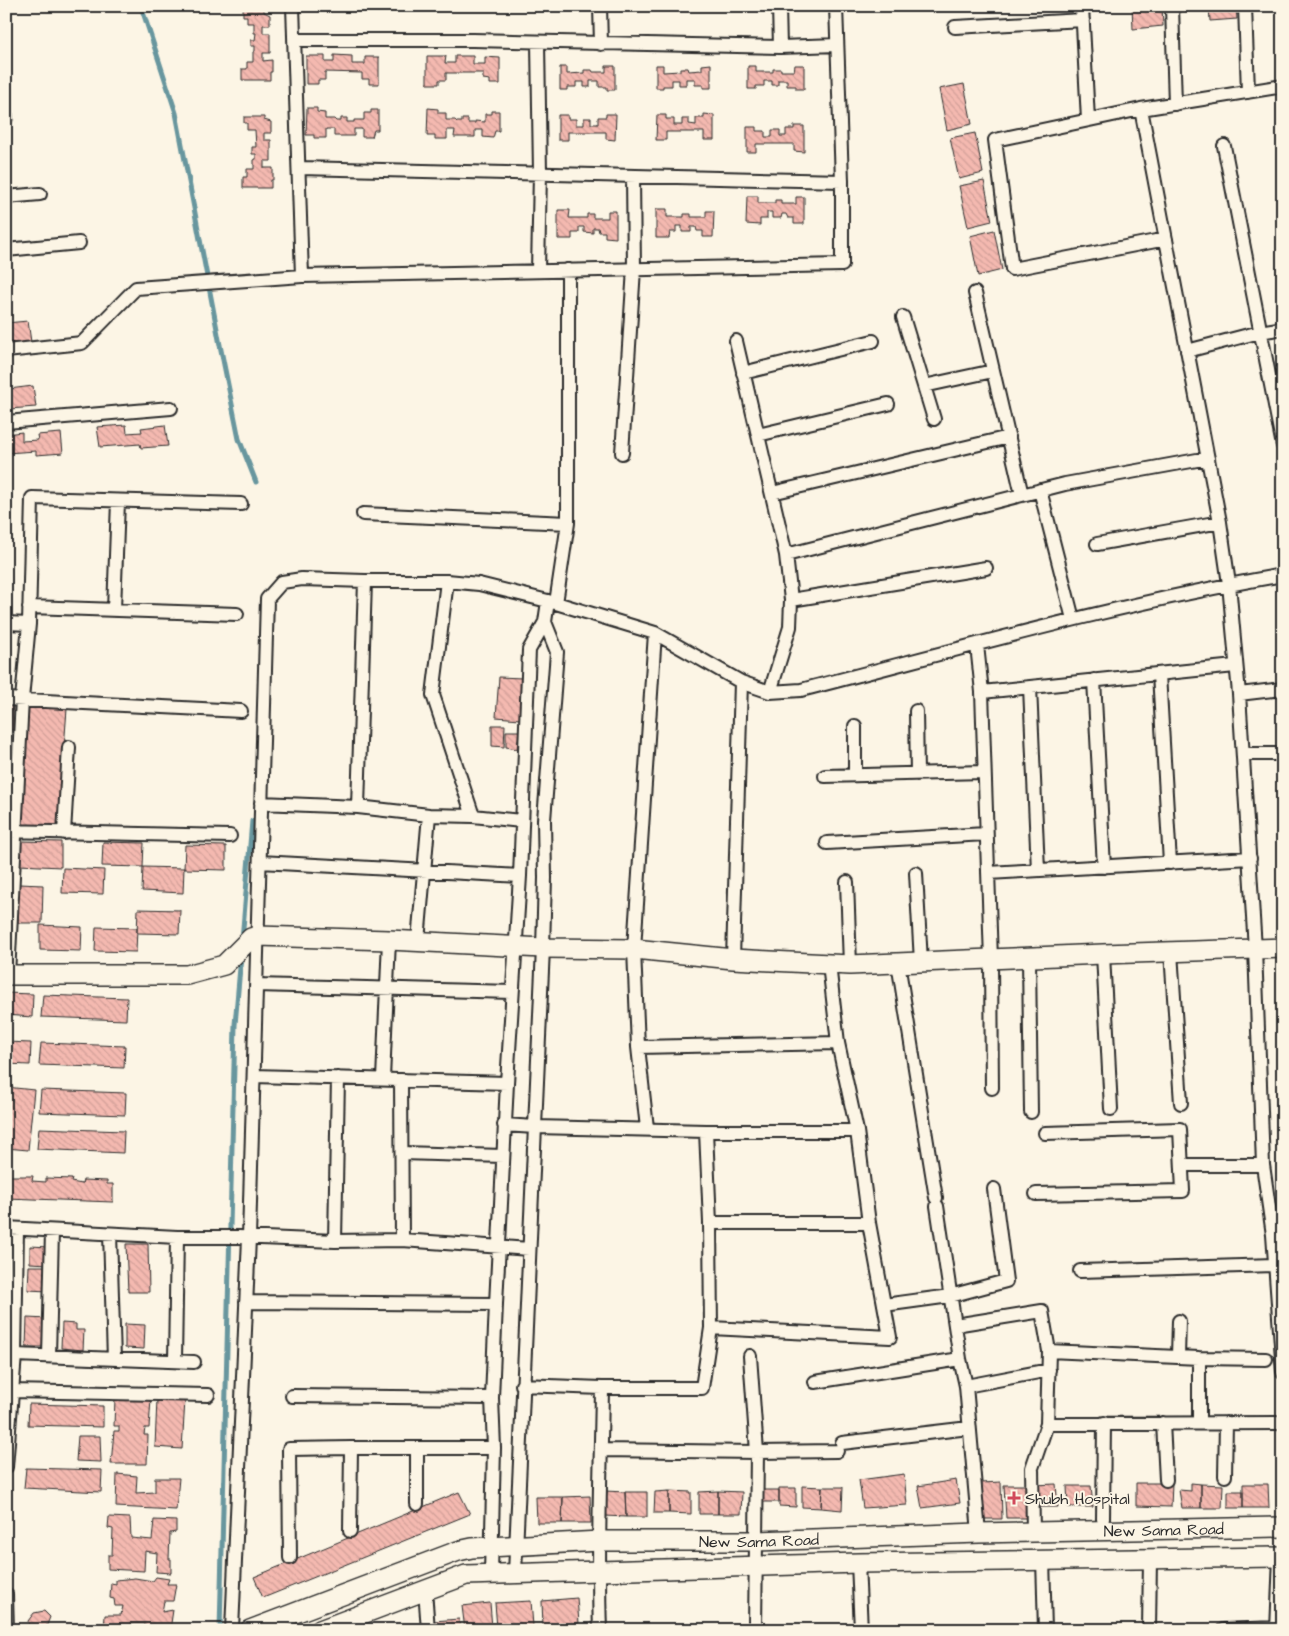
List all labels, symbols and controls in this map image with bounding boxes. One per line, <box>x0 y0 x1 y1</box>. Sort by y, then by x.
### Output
place label: Shubh Hospital <box>1025 1488 1130 1510</box>
marker: Shubh Hospital <box>1007 1491 1021 1505</box>
street label: New Sama Road <box>1104 1518 1224 1543</box>
street label: New Sama Road <box>699 1529 819 1553</box>

